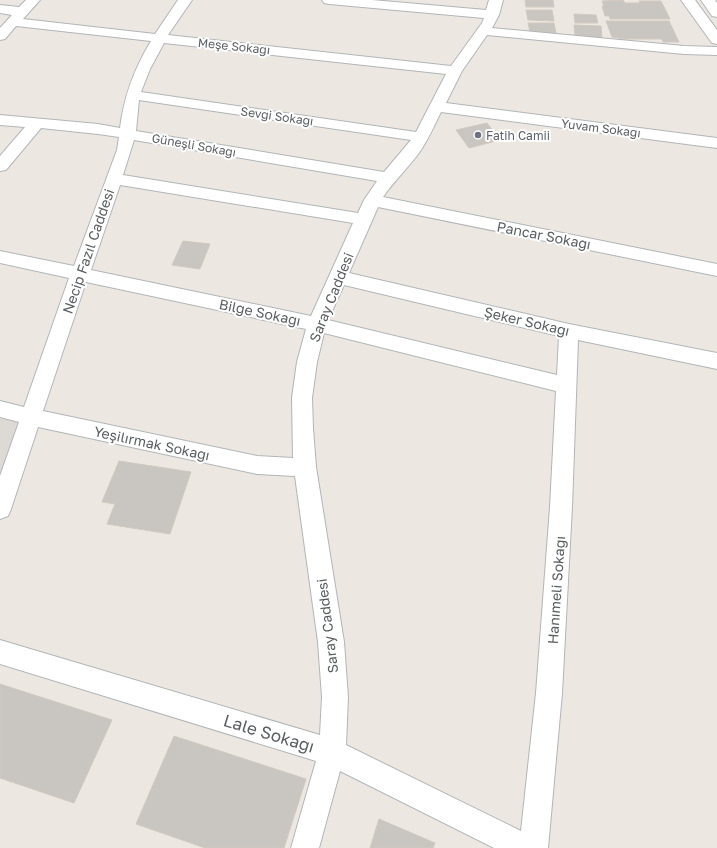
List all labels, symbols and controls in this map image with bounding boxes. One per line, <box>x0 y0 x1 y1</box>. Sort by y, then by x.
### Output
street label: Meşe Sokağı <box>197 35 271 57</box>
street label: Sevgi Sokağı <box>240 103 314 129</box>
street label: Yuvam Sokağı <box>560 116 642 140</box>
place label: Fatih Camii <box>486 128 550 143</box>
street label: Güneşli Sokağı <box>151 130 237 160</box>
marker: Fatih Camii <box>473 130 483 140</box>
street label: Necip Fazıl Caddesi <box>59 186 117 316</box>
street label: Pancar Sokağı <box>496 218 592 252</box>
street label: Saray Caddesi <box>305 250 357 344</box>
street label: Bilge Sokağı <box>218 295 302 329</box>
street label: Şeker Sokağı <box>483 303 571 339</box>
street label: Yeşilırmak Sokağı <box>93 422 211 464</box>
street label: Hanımeli Sokağı <box>544 535 568 645</box>
street label: Saray Caddesi <box>313 578 341 674</box>
street label: Lale Sokağı <box>221 709 317 757</box>

